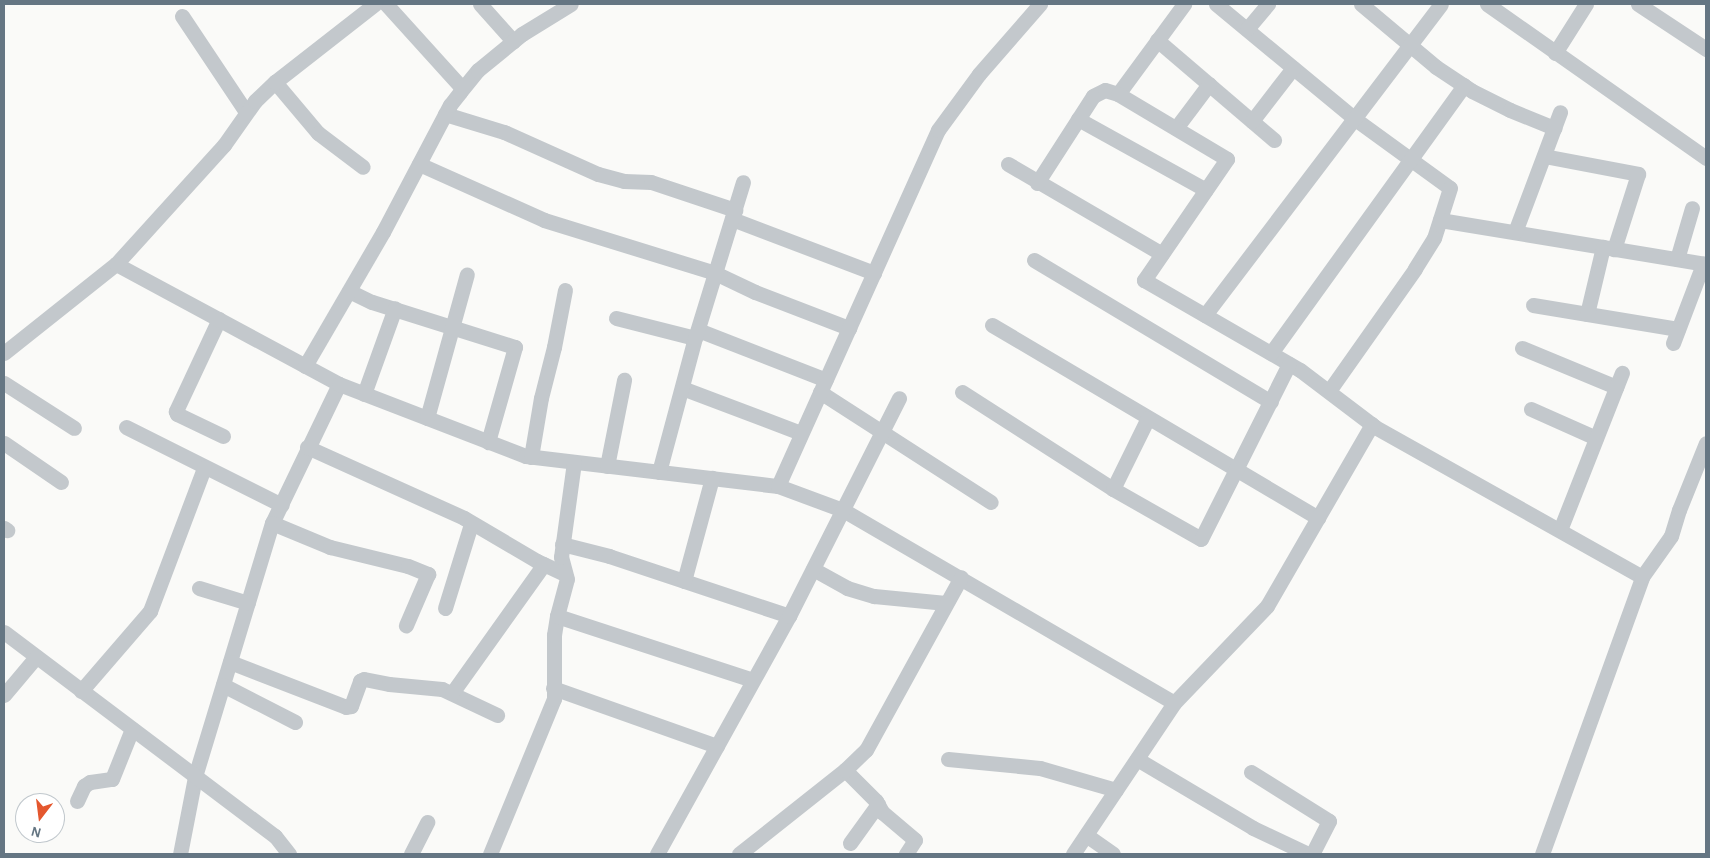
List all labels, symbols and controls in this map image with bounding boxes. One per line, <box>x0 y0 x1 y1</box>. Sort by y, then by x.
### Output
north arrow <box>15 793 65 843</box>
text: N <box>30 824 43 840</box>

